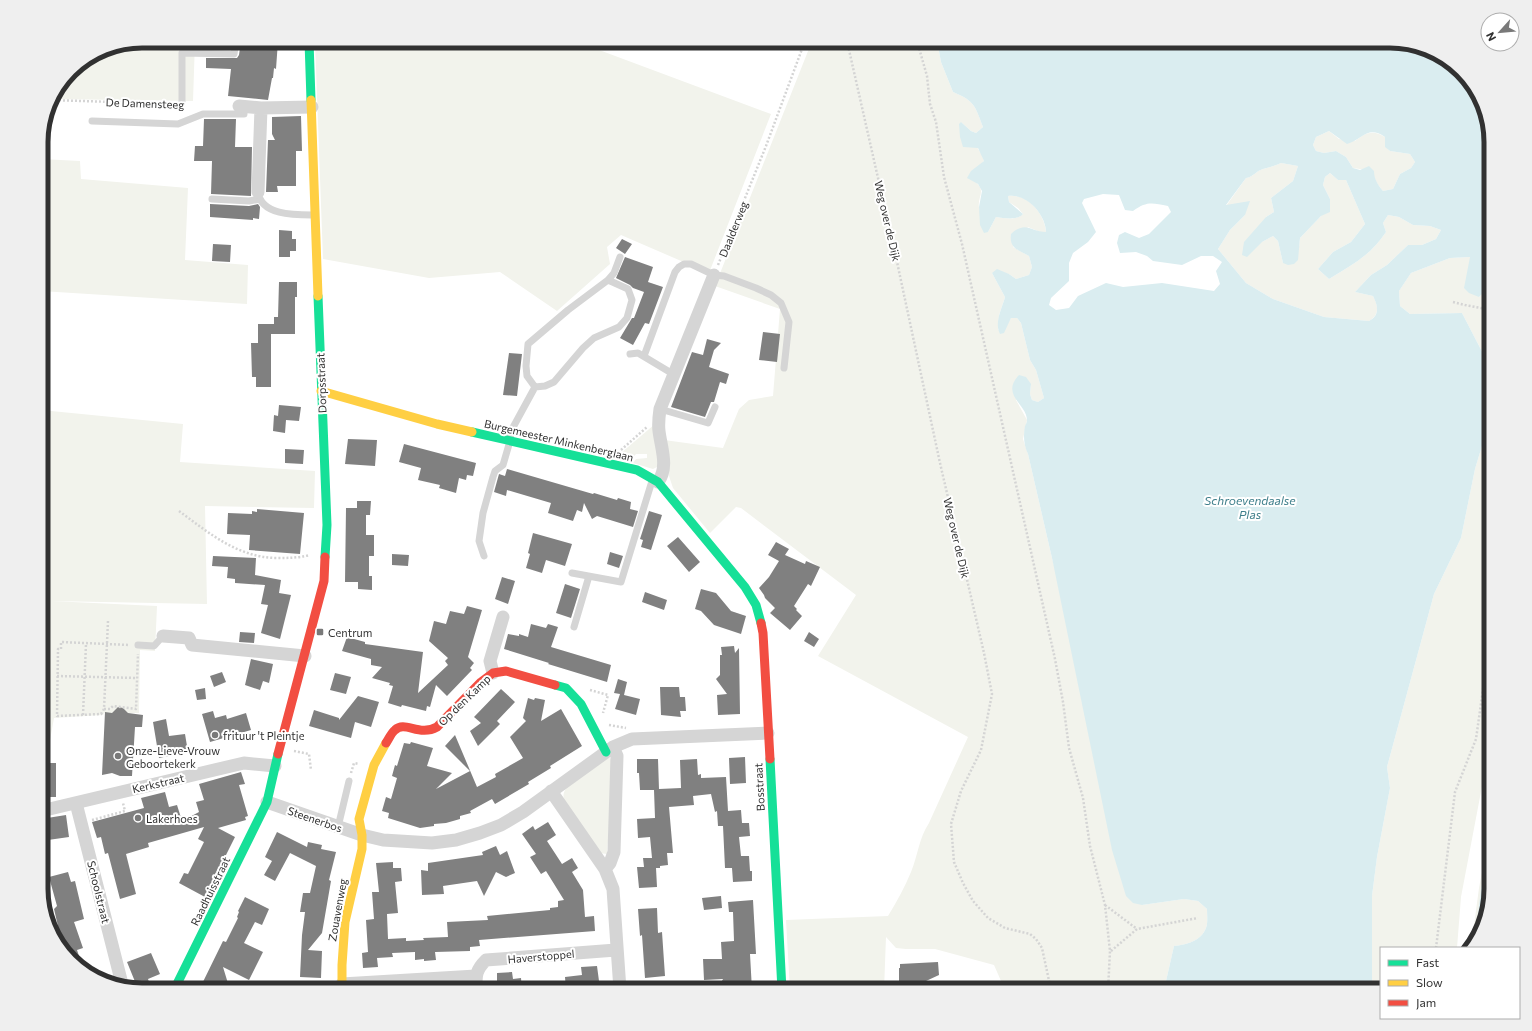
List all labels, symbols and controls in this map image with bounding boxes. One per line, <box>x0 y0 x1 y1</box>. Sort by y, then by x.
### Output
north arrow <box>1480 12 1520 52</box>
text: N <box>1483 30 1498 43</box>
street label: De Damensteeg <box>106 95 185 111</box>
street label: Weg over de Dijk <box>872 179 904 263</box>
street label: Daalderweg <box>716 199 750 259</box>
street label: Dorpsstraat <box>313 352 329 413</box>
street label: Burgemeester Minkenberglaan <box>483 416 635 464</box>
water label: Schroevendaalse Plas <box>1204 493 1296 521</box>
street label: Weg over de Dijk <box>941 496 973 580</box>
place label: Centrum <box>328 626 372 639</box>
marker: Centrum <box>315 627 325 637</box>
street label: Op den Kamp <box>435 672 493 728</box>
place label: frituur 't Pleintje <box>223 729 305 742</box>
marker: frituur 't Pleintje <box>210 730 220 740</box>
place label: Onze-Lieve-Vrouw Geboortekerk <box>126 744 220 770</box>
marker: Onze-Lieve-Vrouw Geboortekerk <box>113 751 123 761</box>
street label: Bosstraat <box>751 762 767 811</box>
street label: Kerkstraat <box>131 771 186 795</box>
street label: Steenerbos <box>286 804 344 834</box>
place label: Lakerhoes <box>146 812 198 825</box>
marker: Lakerhoes <box>133 813 143 823</box>
street label: Raadhuisstraat <box>188 854 233 928</box>
street label: Schoolstraat <box>85 859 113 925</box>
street label: Zouavenweg <box>325 878 349 942</box>
street label: Haverstoppel <box>507 947 575 965</box>
legend <box>1380 947 1520 1019</box>
text: Fast <box>1416 955 1439 969</box>
text: Slow <box>1416 975 1443 989</box>
text: Jam <box>1416 995 1436 1010</box>

